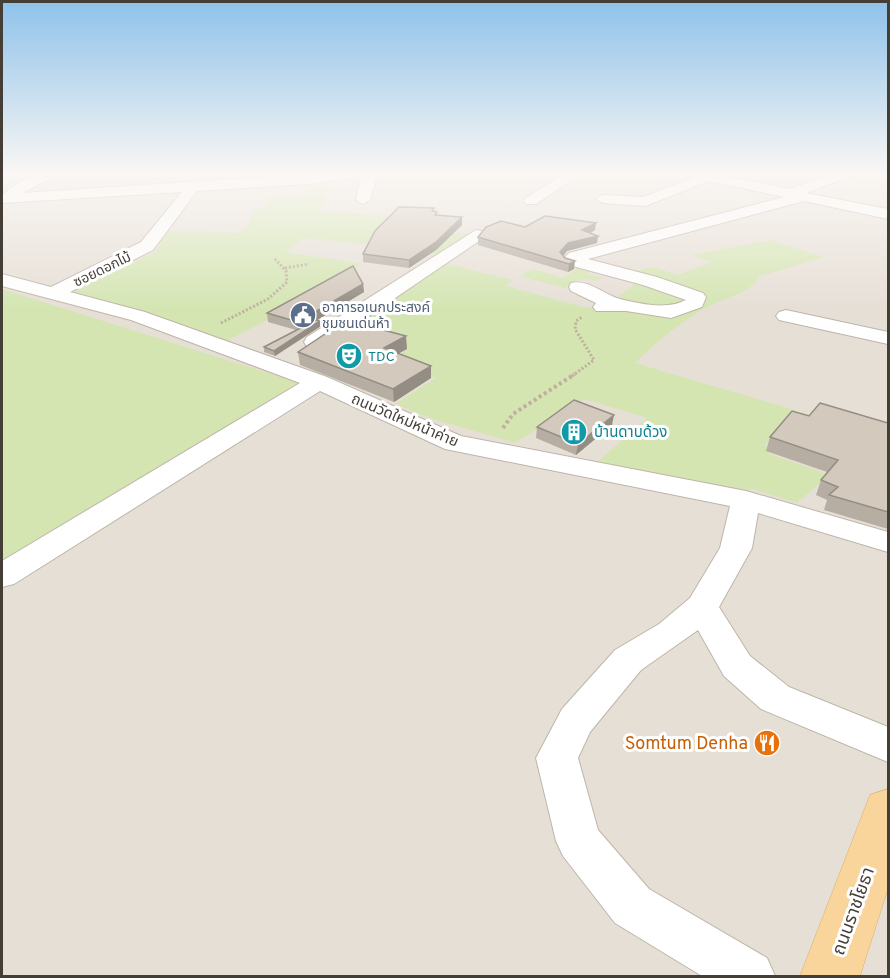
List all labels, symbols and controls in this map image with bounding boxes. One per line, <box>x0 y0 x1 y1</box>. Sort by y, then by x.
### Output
street label: ซอยดอกไม้ <box>71 249 134 292</box>
public building icon: อาคารอเนกประสงค์ ชุมชนเด่นห้า <box>288 300 318 330</box>
place label: อาคารอเนกประสงค์ ชุมชนเด่นห้า <box>322 300 430 333</box>
theatre icon: TDC <box>334 341 364 371</box>
place label: TDC <box>368 349 395 366</box>
street label: ถนนวัดใหม่หน้าค่าย <box>348 389 461 453</box>
building icon: บ้านดาบด้วง <box>559 417 589 447</box>
place label: บ้านดาบด้วง <box>594 424 667 443</box>
restaurant icon: Somtum Denha <box>752 728 782 758</box>
place label: Somtum Denha <box>625 733 748 756</box>
street label: ถนนราชโยธา <box>828 864 881 959</box>

